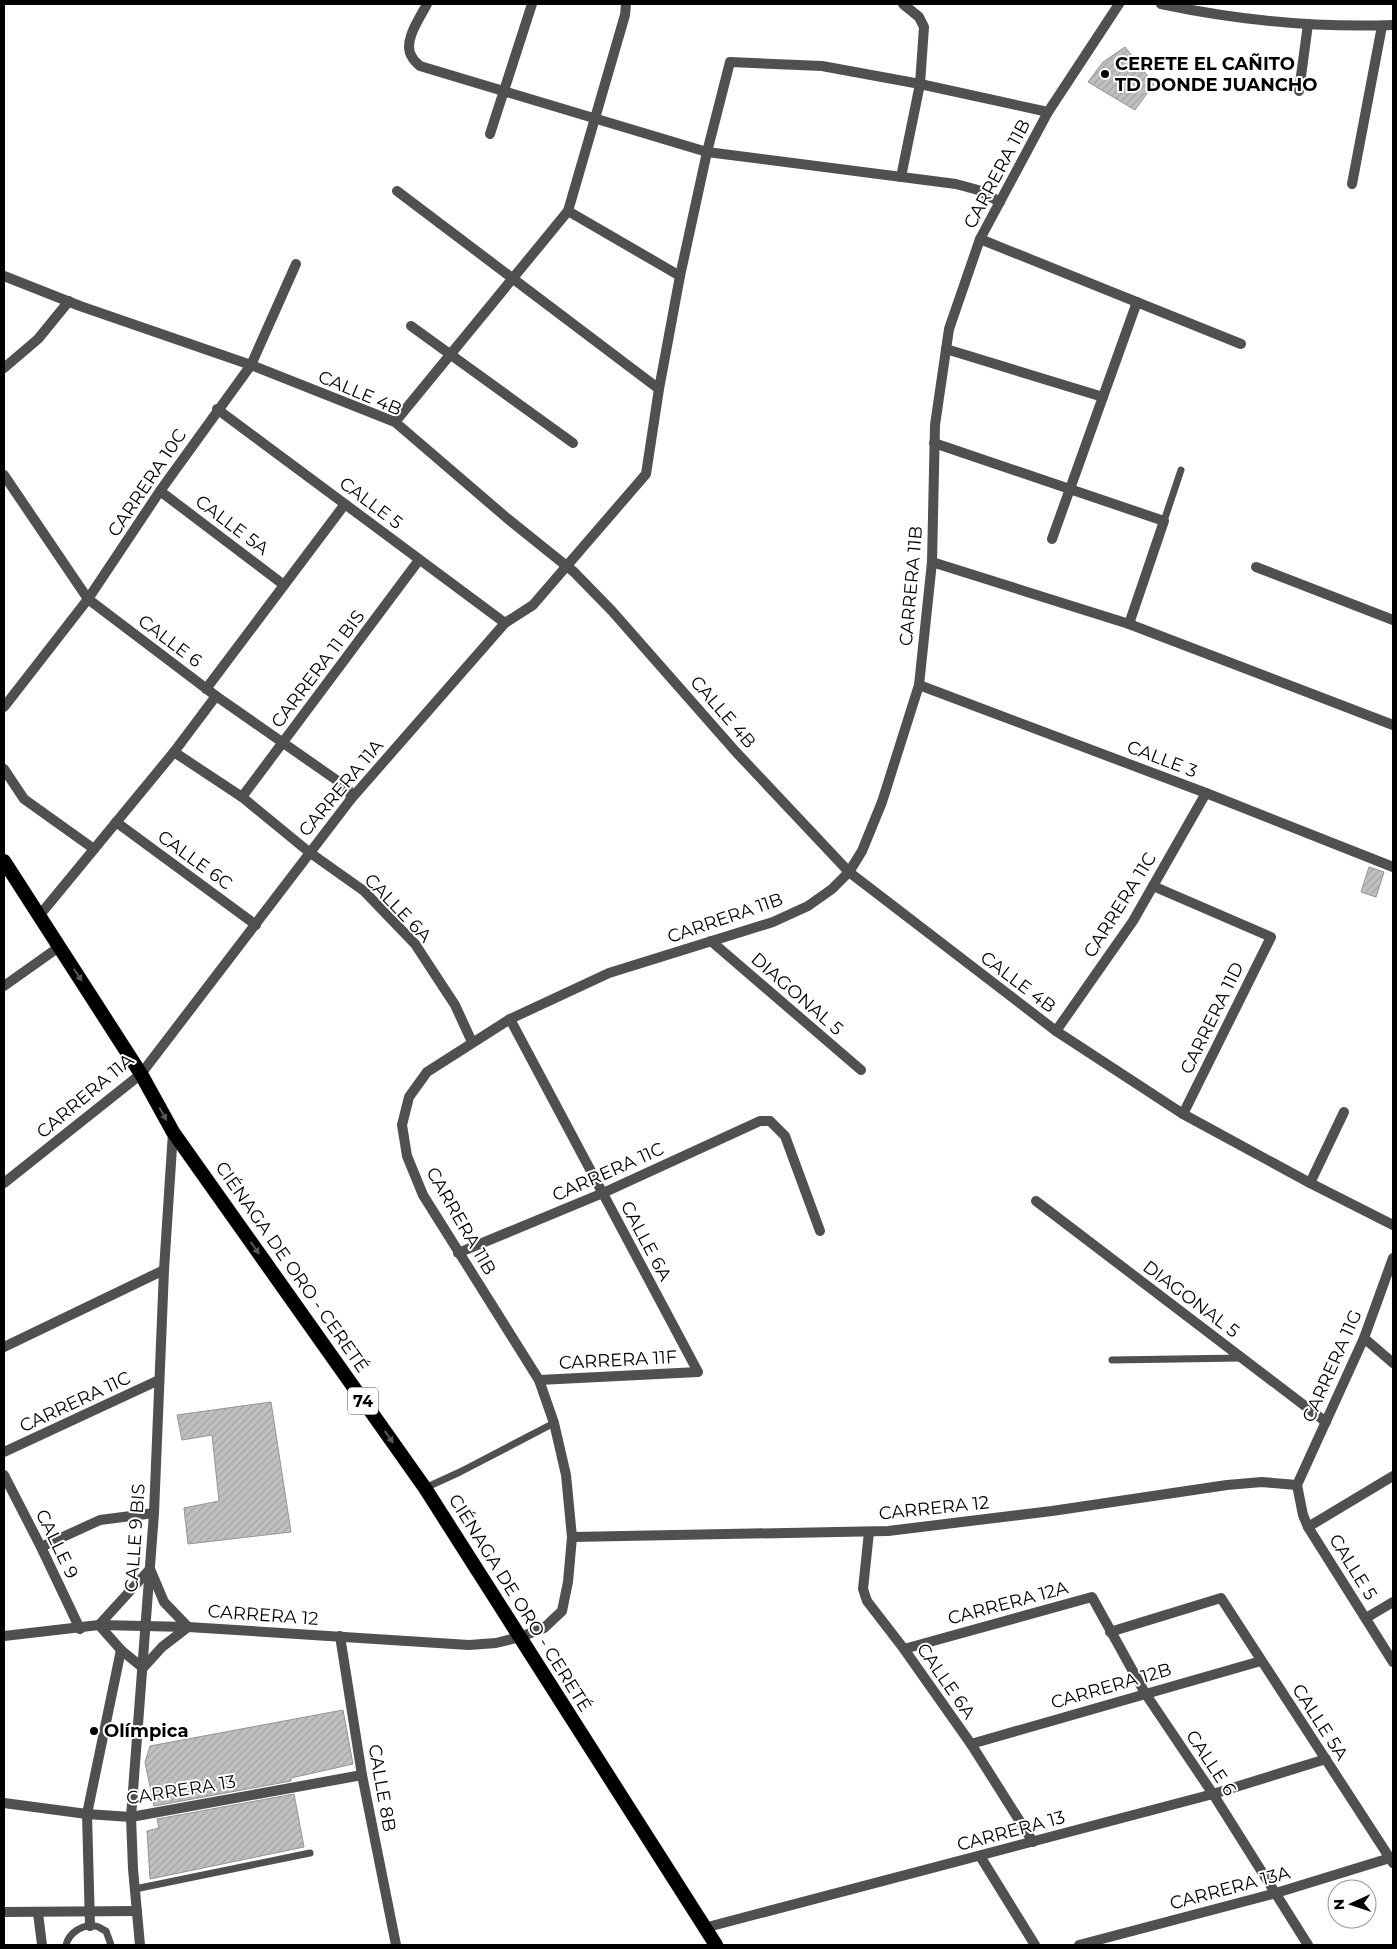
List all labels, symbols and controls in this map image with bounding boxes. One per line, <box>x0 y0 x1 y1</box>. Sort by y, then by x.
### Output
place label: CERETE EL CAÑITO TD DONDE JUANCHO <box>1115 53 1317 96</box>
marker: CERETE EL CAÑITO TD DONDE JUANCHO <box>1099 68 1111 80</box>
street label: CARRERA 11B <box>959 116 1035 232</box>
street label: CALLE 4B <box>315 366 405 420</box>
street label: CARRERA 10C <box>103 425 191 541</box>
street label: CALLE 5 <box>335 472 407 534</box>
street label: CALLE 5A <box>191 490 273 560</box>
street label: CARRERA 11B <box>895 525 927 647</box>
street label: CARRERA 11 BIS <box>267 606 369 732</box>
street label: CALLE 6 <box>134 610 206 672</box>
street label: CALLE 4B <box>686 671 760 753</box>
street label: CARRERA 11A <box>294 735 388 841</box>
street label: CALLE 3 <box>1124 736 1200 782</box>
street label: CALLE 6C <box>153 826 237 895</box>
street label: CARRERA 11C <box>1079 848 1161 962</box>
street label: CALLE 6A <box>360 869 436 947</box>
street label: CARRERA 11B <box>664 888 786 948</box>
street label: CALLE 4B <box>976 947 1060 1017</box>
street label: DIAGONAL 5 <box>746 948 848 1040</box>
street label: CARRERA 11D <box>1175 958 1249 1078</box>
one-way arrow <box>73 969 83 982</box>
street label: CARRERA 11A <box>32 1049 138 1143</box>
one-way arrow <box>159 1106 167 1121</box>
street label: CARRERA 11C <box>549 1137 667 1206</box>
street label: CIÉNAGA DE ORO - CERETÉ <box>211 1157 373 1377</box>
street label: CARRERA 11B <box>421 1163 501 1279</box>
street label: CALLE 6A <box>616 1197 676 1285</box>
one-way arrow <box>250 1241 260 1254</box>
street label: DIAGONAL 5 <box>1138 1256 1244 1342</box>
street label: CARRERA 11G <box>1297 1306 1367 1426</box>
street label: CARRERA 11F <box>558 1346 678 1374</box>
street label: CARRERA 11C <box>16 1367 134 1437</box>
road number: 74 <box>348 1388 378 1414</box>
one-way arrow <box>384 1431 394 1444</box>
street label: CALLE 9 BIS <box>120 1483 150 1593</box>
street label: CIÉNAGA DE ORO - CERETÉ <box>444 1490 596 1716</box>
street label: CARRERA 12 <box>878 1491 990 1525</box>
street label: CALLE 9 <box>31 1506 83 1582</box>
street label: CALLE 5 <box>1324 1530 1382 1604</box>
street label: CARRERA 12A <box>945 1576 1071 1630</box>
street label: CARRERA 12 <box>207 1600 319 1630</box>
street label: CALLE 6A <box>912 1639 980 1723</box>
street label: CARRERA 12B <box>1048 1658 1174 1714</box>
street label: CALLE 5A <box>1287 1680 1353 1764</box>
place label: Olímpica <box>104 1720 189 1742</box>
marker: Olímpica <box>88 1725 100 1737</box>
street label: CALLE 6 <box>1181 1726 1241 1800</box>
street label: CALLE 8B <box>363 1743 401 1833</box>
street label: CARRERA 13 <box>125 1770 237 1810</box>
street label: CARRERA 13 <box>955 1806 1067 1856</box>
street label: CARRERA 13A <box>1167 1861 1293 1915</box>
north arrow <box>1327 1879 1377 1929</box>
text: N <box>1330 1899 1348 1911</box>

